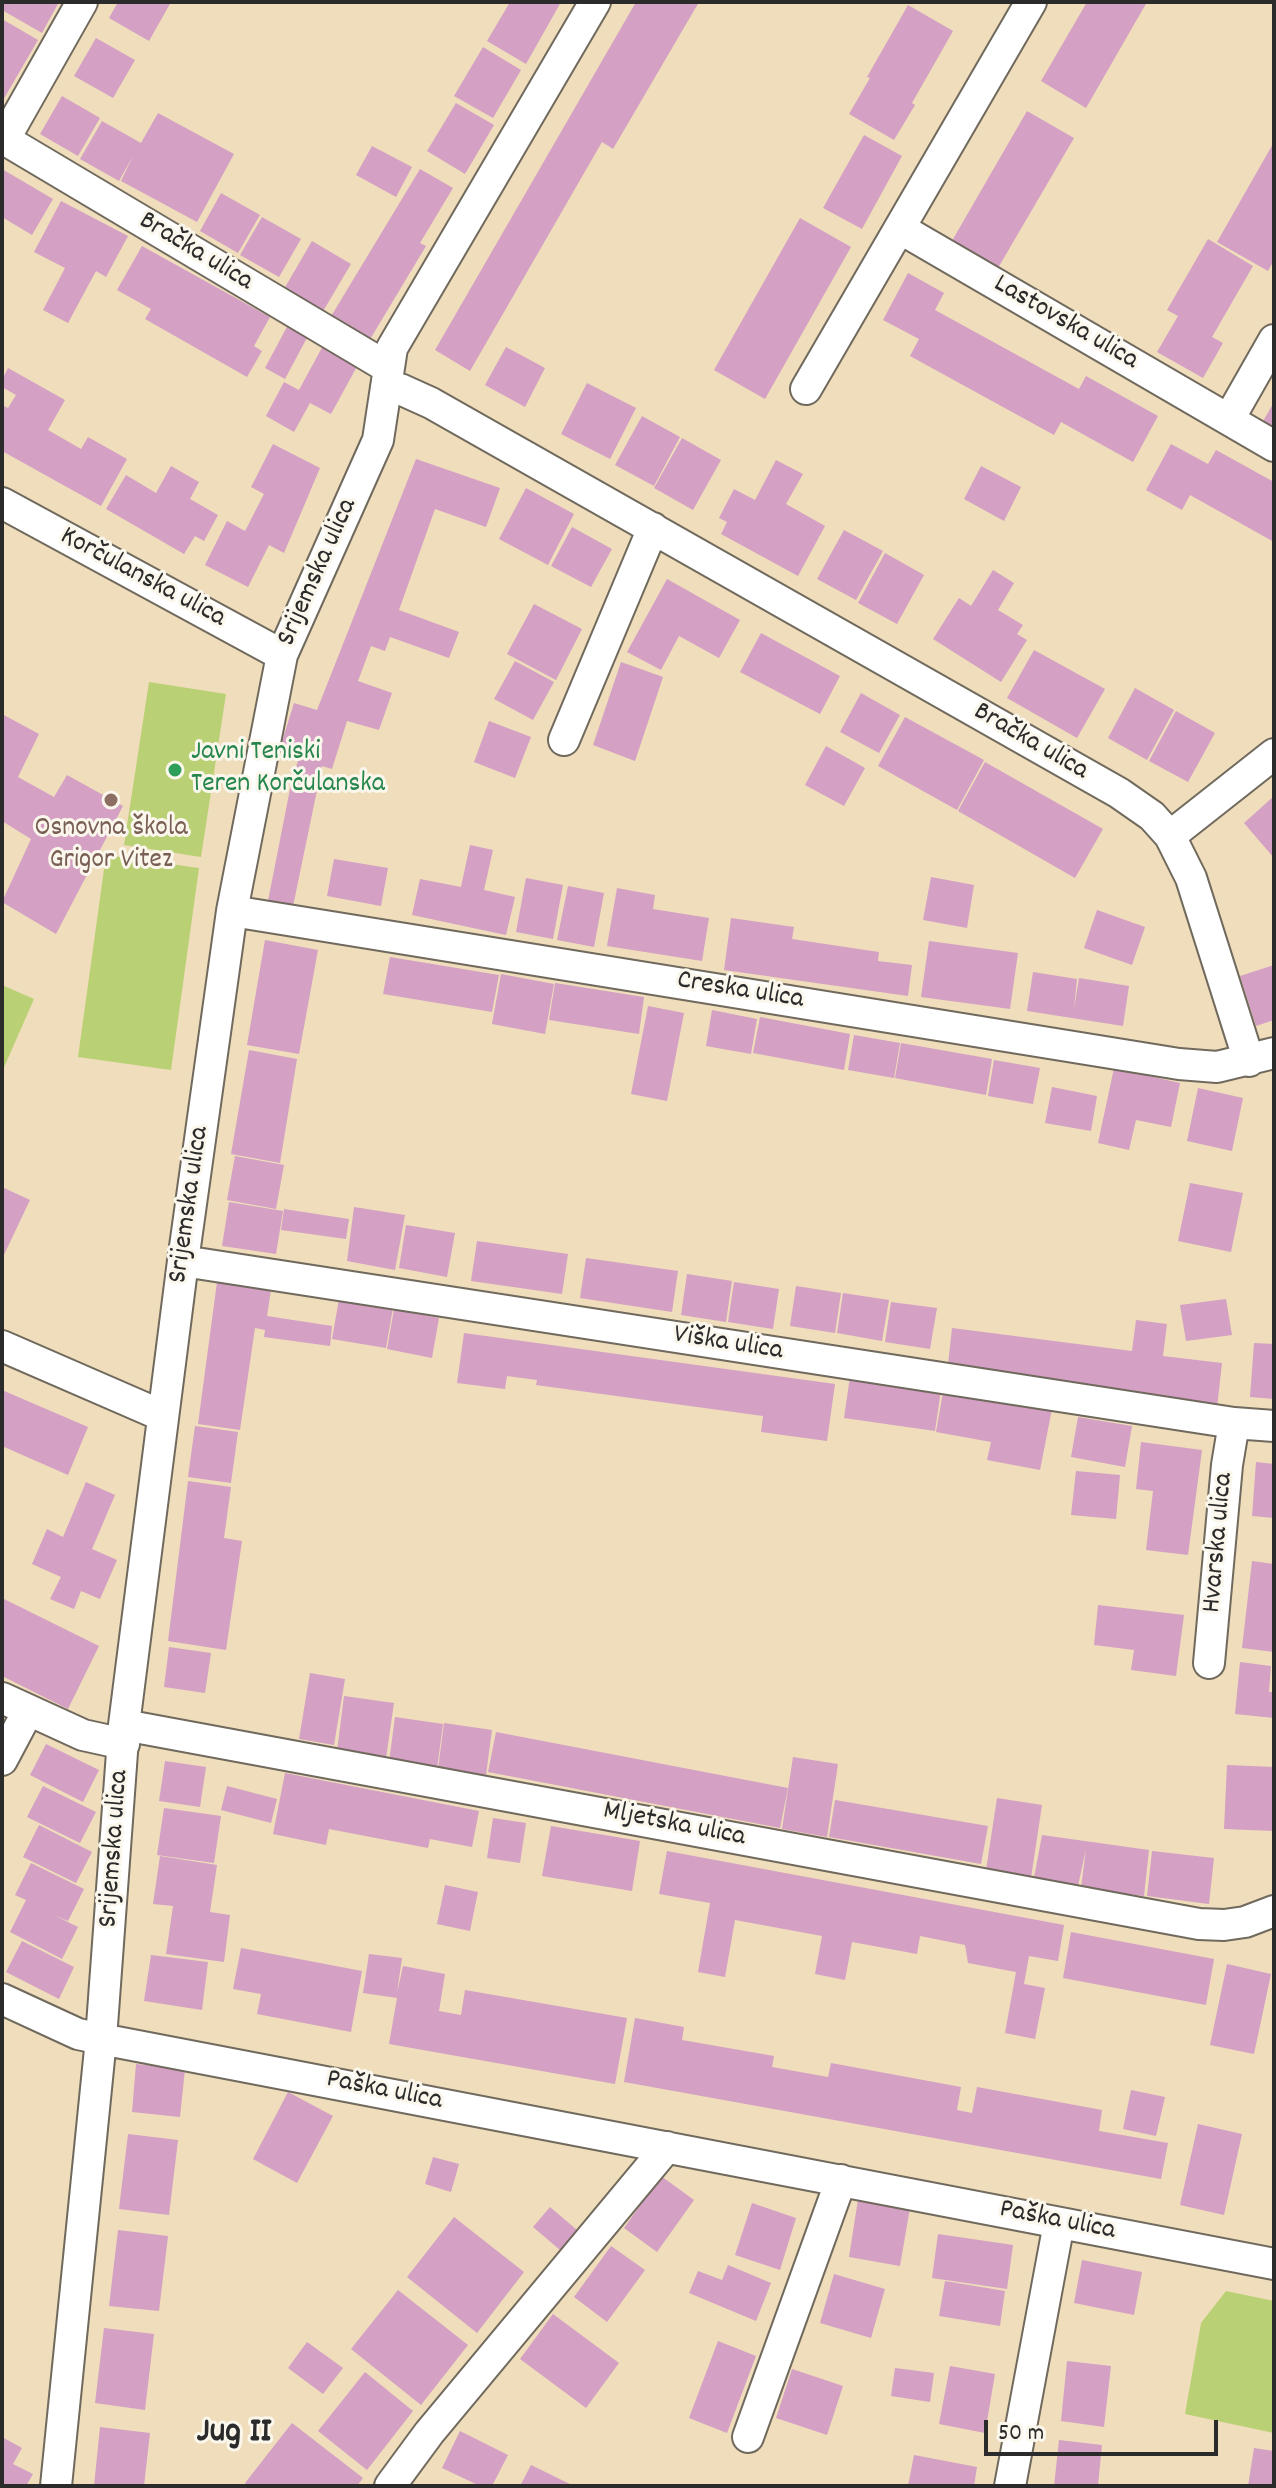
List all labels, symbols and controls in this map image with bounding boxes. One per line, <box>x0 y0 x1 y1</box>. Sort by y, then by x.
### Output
street label: Bračka ulica <box>132 206 258 300</box>
street label: Lastovska ulica <box>986 269 1144 379</box>
street label: Srijemska ulica <box>272 494 366 652</box>
street label: Korčulanska ulica <box>53 521 231 637</box>
street label: Bračka ulica <box>966 697 1094 789</box>
place label: Javni Teniski Teren Korčulanska <box>191 737 385 803</box>
marker: Javni Teniski Teren Korčulanska <box>166 761 184 779</box>
marker: Osnovna škola Grigor Vitez <box>102 791 120 809</box>
place label: Osnovna škola Grigor Vitez <box>34 813 188 879</box>
street label: Creska ulica <box>674 965 806 1019</box>
street label: Srijemska ulica <box>163 1125 219 1285</box>
street label: Viška ulica <box>671 1320 785 1370</box>
street label: Hvarska ulica <box>1197 1472 1243 1614</box>
street label: Srijemska ulica <box>94 1769 138 1929</box>
street label: Mljetska ulica <box>600 1796 748 1856</box>
street label: Paška ulica <box>323 2064 445 2120</box>
street label: Paška ulica <box>996 2194 1118 2250</box>
scale bar <box>988 2404 1222 2454</box>
district label: Jug II <box>197 2413 271 2457</box>
text: 50 m <box>998 2417 1044 2451</box>

